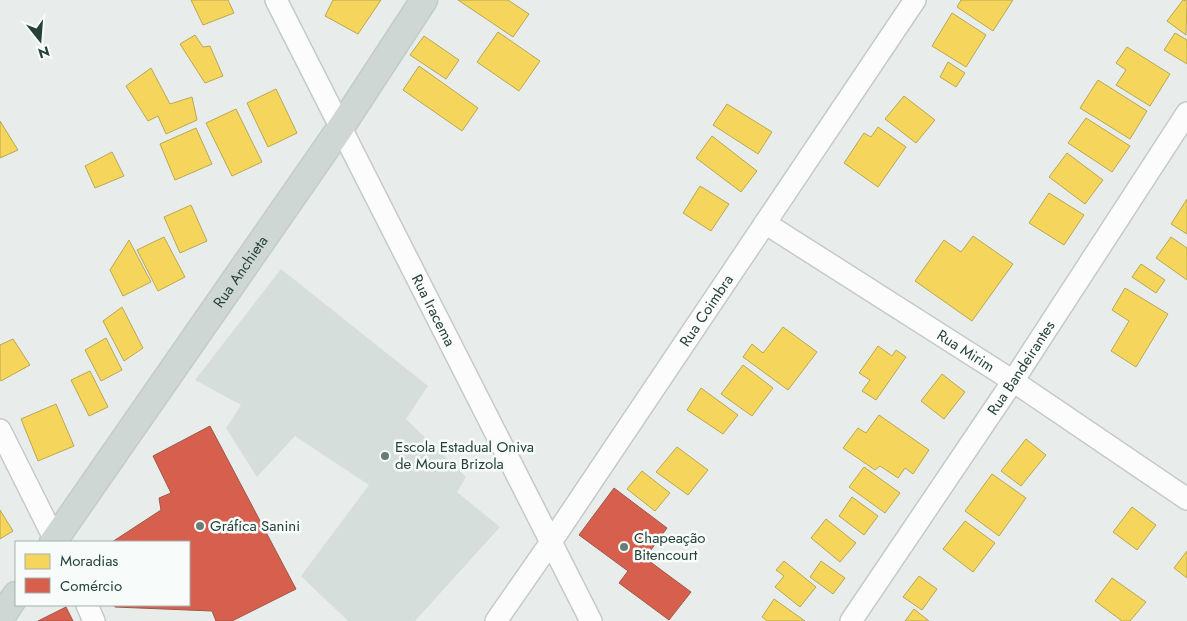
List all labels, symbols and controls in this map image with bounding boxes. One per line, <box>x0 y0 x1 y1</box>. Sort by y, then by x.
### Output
north arrow <box>15 15 65 65</box>
text: N <box>36 41 52 64</box>
street label: Rua Anchieta <box>208 231 273 312</box>
street label: Rua Coimbra <box>674 270 739 351</box>
street label: Rua Iracema <box>406 271 461 350</box>
street label: Rua Bandeirantes <box>982 316 1060 420</box>
street label: Rua Mirim <box>932 324 999 378</box>
place label: Escola Estadual Oniva de Moura Brizola <box>395 436 534 475</box>
marker: Escola Estadual Oniva de Moura Brizola <box>379 450 391 462</box>
place label: Gráfica Sanini <box>210 515 300 537</box>
marker: Gráfica Sanini <box>194 520 206 532</box>
place label: Chapeação Bitencourt <box>634 527 706 566</box>
legend <box>15 541 190 606</box>
marker: Chapeação Bitencourt <box>618 541 630 553</box>
text: Moradias <box>60 550 118 572</box>
text: Comércio <box>60 575 122 597</box>

